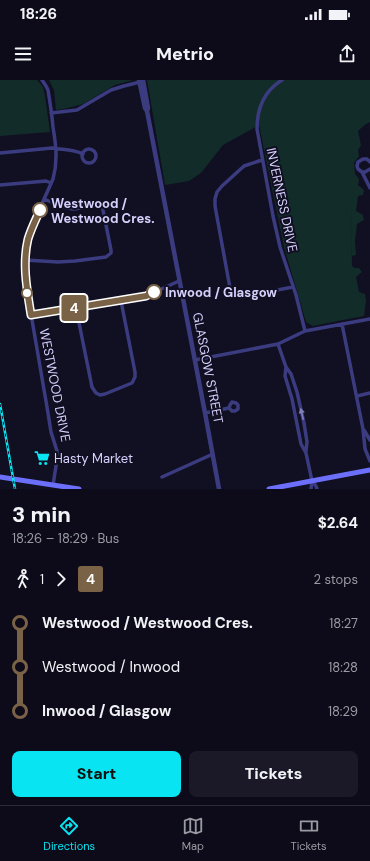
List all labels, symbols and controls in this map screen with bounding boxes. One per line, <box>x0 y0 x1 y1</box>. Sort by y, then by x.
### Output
text: 18:26 <box>20 4 57 24</box>
text: Metrio <box>156 42 214 66</box>
icon: menu <box>12 43 34 65</box>
icon: share <box>336 43 358 65</box>
street label: INVERNESS DRIVE <box>263 146 301 254</box>
place label: Westwood / Westwood Cres. <box>51 195 154 227</box>
marker: Westwood / Westwood Cres. <box>32 202 48 218</box>
marker: Inwood / Glasgow <box>146 284 162 300</box>
place label: Inwood / Glasgow <box>165 284 277 301</box>
unlabelled marker <box>21 287 33 299</box>
line badge: 4 <box>61 295 87 321</box>
text: 4 <box>69 299 79 317</box>
street label: GLASGOW STREET <box>189 311 227 425</box>
street label: WESTWOOD DRIVE <box>36 327 74 443</box>
one-way arrow <box>299 408 305 420</box>
supermarket icon: Hasty Market <box>33 449 51 467</box>
place label: Hasty Market <box>54 450 133 467</box>
text: 3 min <box>12 500 71 529</box>
text: $2.64 <box>318 513 358 533</box>
text: 18:26 – 18:29 · Bus <box>12 530 119 547</box>
icon: walk <box>12 568 34 590</box>
icon: forward <box>50 568 72 590</box>
text: 4 <box>86 570 95 588</box>
text: 1 <box>40 571 44 588</box>
text: 2 stops <box>314 571 358 588</box>
text: Westwood / Westwood Cres. <box>42 613 253 633</box>
text: 18:27 <box>329 615 358 632</box>
text: Westwood / Inwood <box>42 657 180 677</box>
text: 18:28 <box>328 659 358 676</box>
text: Inwood / Glasgow <box>42 701 171 721</box>
text: 18:29 <box>328 703 358 720</box>
button: Start <box>12 751 181 797</box>
button: Tickets <box>189 751 358 797</box>
tab: Directions <box>43 815 95 853</box>
tab: Map <box>182 815 204 853</box>
tab: Tickets <box>290 815 327 853</box>

